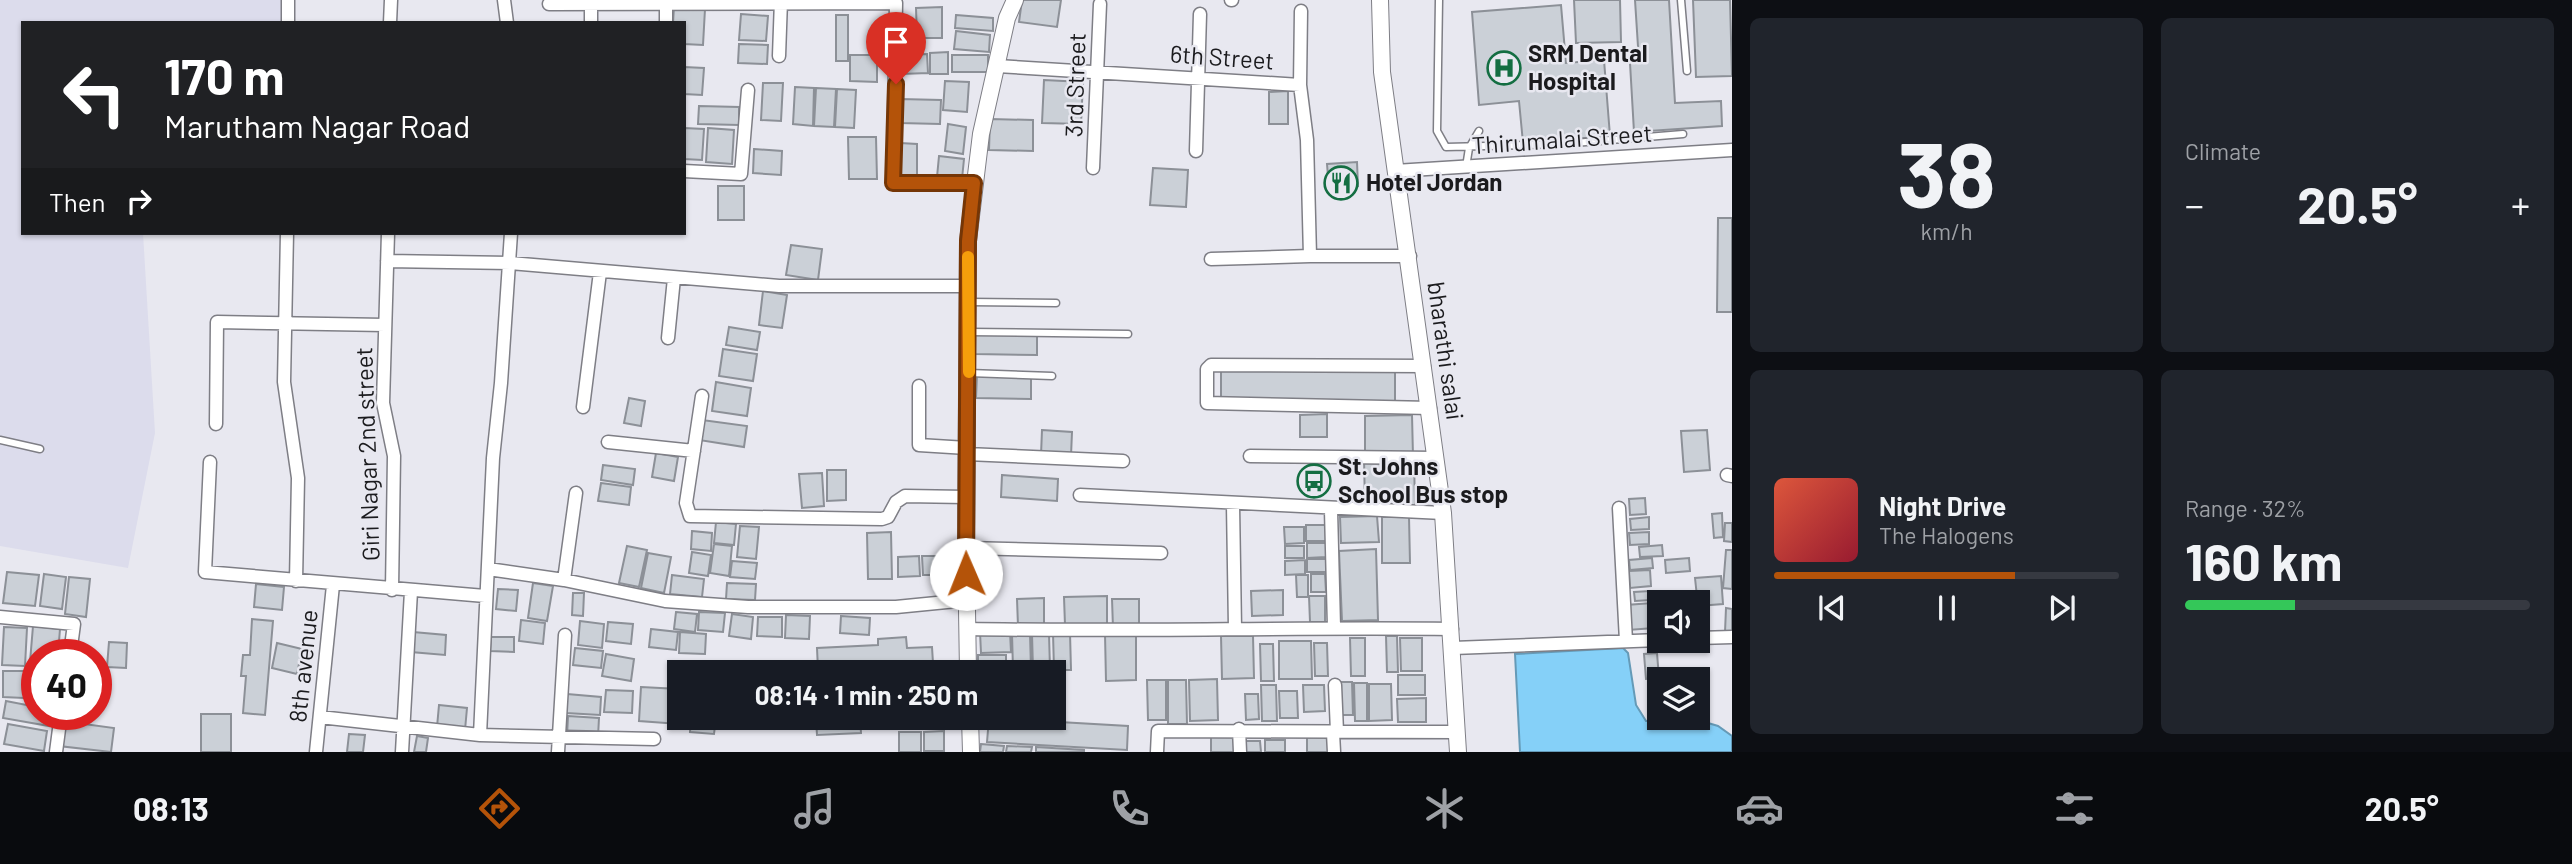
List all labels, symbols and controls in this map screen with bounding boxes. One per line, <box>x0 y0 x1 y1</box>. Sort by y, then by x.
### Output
pin <box>866 12.0 926 84</box>
icon: arrive <box>877 23 915 61</box>
street label: 3rd Street <box>1058 32 1091 138</box>
street label: 6th Street <box>1169 38 1275 75</box>
place label: SRM Dental Hospital <box>1528 38 1648 95</box>
text: 170 m <box>164 46 284 105</box>
icon: left <box>49 49 140 140</box>
hospital icon: SRM Dental Hospital <box>1485 49 1523 87</box>
text: Marutham Nagar Road <box>164 106 470 144</box>
text: 38 <box>1897 117 1996 226</box>
street label: Thirumalai Street <box>1471 118 1653 159</box>
text: Climate <box>2185 137 2261 165</box>
restaurant icon: Hotel Jordan <box>1322 164 1360 202</box>
place label: Hotel Jordan <box>1366 167 1502 196</box>
text: 20.5° <box>2297 172 2418 234</box>
text: − <box>2185 181 2204 227</box>
text: + <box>2511 181 2530 227</box>
icon: right <box>120 182 158 220</box>
text: Then <box>49 186 106 217</box>
text: km/h <box>1920 217 1973 245</box>
street label: bharathi salai <box>1422 280 1471 422</box>
street label: Giri Nagar 2nd street <box>348 347 385 562</box>
place label: St. Johns School Bus stop <box>1338 451 1508 508</box>
bus stop icon: St. Johns School Bus stop <box>1295 462 1333 500</box>
text: Night Drive <box>1879 490 2006 521</box>
text: Range · 32% <box>2185 494 2306 522</box>
text: The Halogens <box>1879 521 2014 549</box>
text: 160 km <box>2185 529 2343 591</box>
position arrow <box>929 537 1003 611</box>
icon: previous <box>1813 589 1851 627</box>
icon: pause <box>1928 589 1966 627</box>
icon: next <box>2043 589 2081 627</box>
map controls <box>1647 590 1710 730</box>
button: sound <box>1647 590 1710 653</box>
street label: 8th avenue <box>282 608 323 724</box>
speed limit sign: 40 <box>21 639 112 730</box>
button: layers <box>1647 667 1710 730</box>
text: 08:14 · 1 min · 250 m <box>755 679 978 710</box>
icon: directions <box>475 784 524 833</box>
icon: music <box>790 784 839 833</box>
icon: phone <box>1105 784 1154 833</box>
icon: climate <box>1420 784 1469 833</box>
icon: car <box>1735 784 1784 833</box>
icon: filters <box>2050 784 2099 833</box>
text: 08:13 <box>133 789 209 827</box>
text: 20.5° <box>2365 789 2439 827</box>

